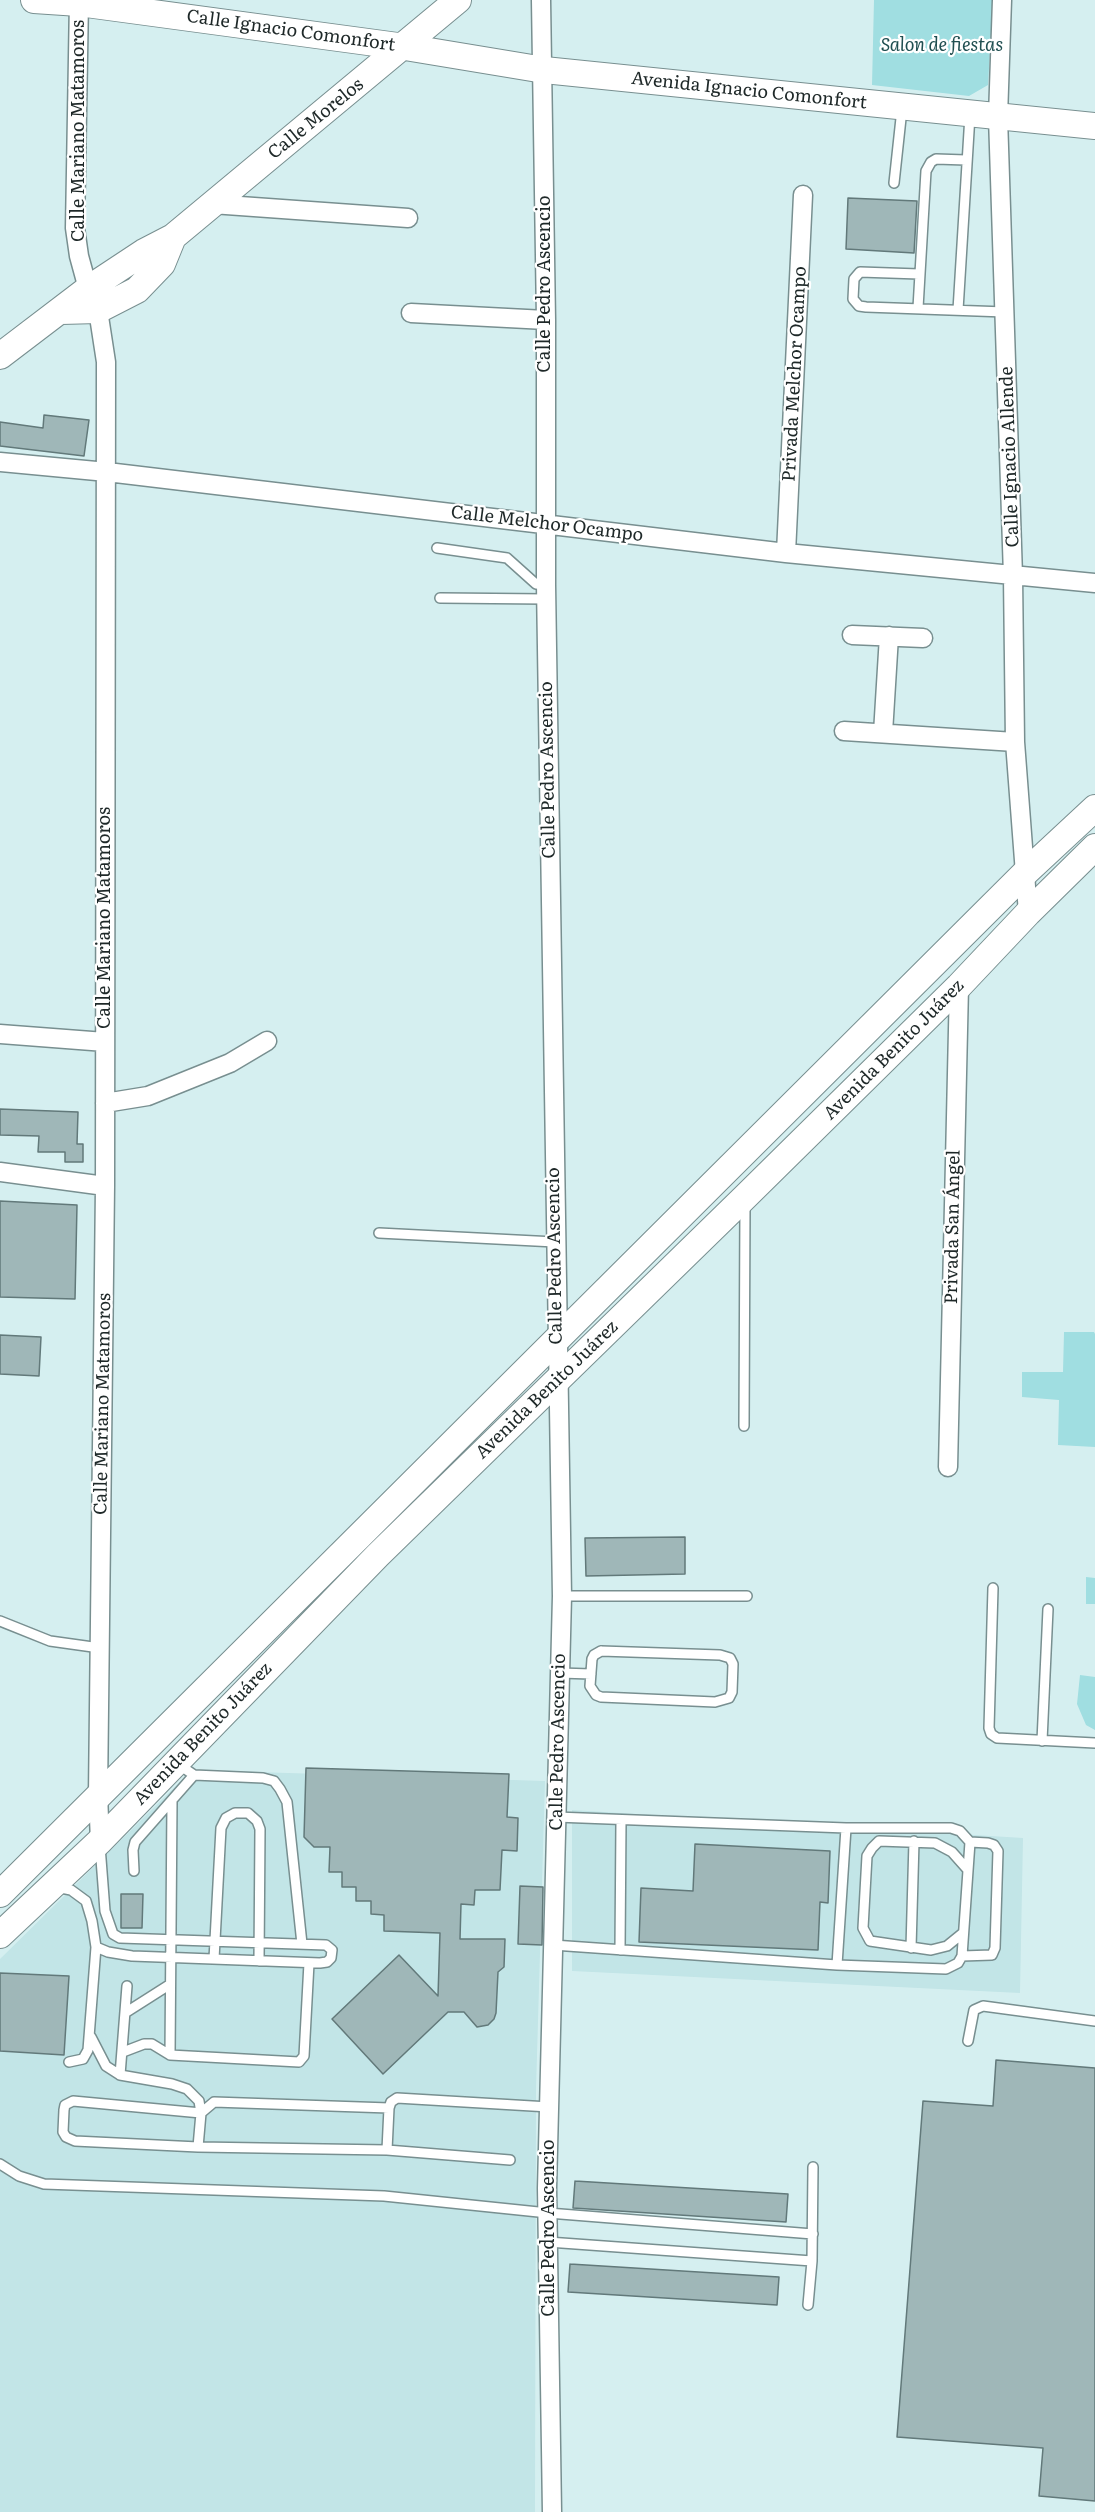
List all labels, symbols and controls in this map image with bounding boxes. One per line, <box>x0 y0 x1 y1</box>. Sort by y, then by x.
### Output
street label: Calle Ignacio Comonfort <box>185 6 397 56</box>
street label: Calle Mariano Matamoros <box>68 20 90 242</box>
park label: Salon de fiestas <box>881 35 1003 57</box>
street label: Avenida Ignacio Comonfort <box>630 68 868 114</box>
street label: Calle Morelos <box>264 74 368 164</box>
street label: Calle Pedro Ascencio <box>534 195 556 373</box>
street label: Privada Melchor Ocampo <box>779 266 811 482</box>
street label: Calle Ignacio Allende <box>996 366 1024 548</box>
street label: Calle Melchor Ocampo <box>450 501 644 547</box>
street label: Calle Pedro Ascencio <box>536 681 560 859</box>
street label: Calle Mariano Matamoros <box>94 807 116 1029</box>
street label: Avenida Benito Juárez <box>819 975 969 1125</box>
street label: Privada San Ángel <box>941 1150 965 1304</box>
street label: Calle Pedro Ascencio <box>543 1167 567 1345</box>
street label: Calle Mariano Matamoros <box>90 1293 116 1515</box>
street label: Avenida Benito Juárez <box>471 1316 623 1464</box>
street label: Calle Pedro Ascencio <box>546 1653 570 1831</box>
street label: Avenida Benito Juárez <box>129 1658 277 1810</box>
street label: Calle Pedro Ascencio <box>538 2139 560 2317</box>

